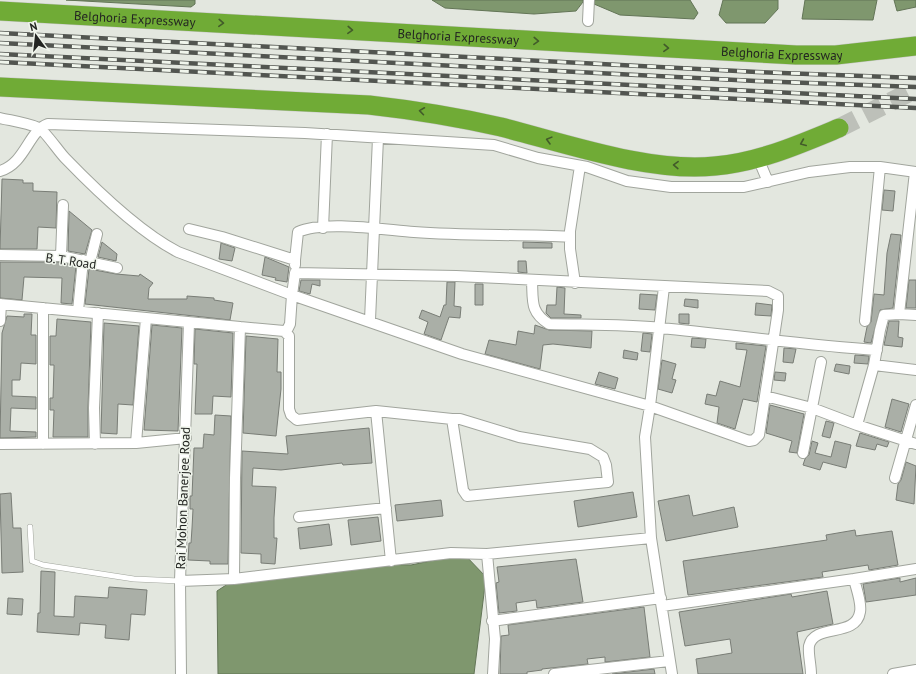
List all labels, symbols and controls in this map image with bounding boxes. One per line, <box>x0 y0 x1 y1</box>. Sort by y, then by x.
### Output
street label: Belghoria Expressway <box>74 7 196 30</box>
north arrow <box>16 16 56 56</box>
text: N <box>28 19 39 34</box>
one-way arrow <box>218 19 224 27</box>
street label: Belghoria Expressway <box>397 24 520 48</box>
one-way arrow <box>347 26 353 35</box>
one-way arrow <box>533 36 539 45</box>
street label: Belghoria Expressway <box>721 42 844 64</box>
one-way arrow <box>663 44 669 53</box>
one-way arrow <box>419 107 425 116</box>
one-way arrow <box>546 136 553 145</box>
one-way arrow <box>799 138 807 146</box>
one-way arrow <box>673 161 679 170</box>
street label: B. T. Road <box>45 249 97 273</box>
street label: Rai Mohon Banerjee Road <box>172 426 194 570</box>

